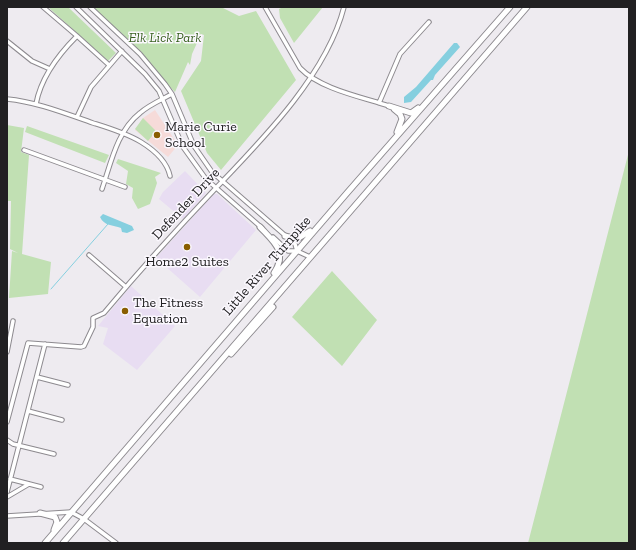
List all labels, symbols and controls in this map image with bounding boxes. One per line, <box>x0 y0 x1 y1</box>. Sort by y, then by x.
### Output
park label: Elk Lick Park <box>129 30 201 46</box>
place label: Marie Curie School <box>165 119 237 152</box>
marker: Marie Curie School <box>152 130 162 140</box>
street label: Defender Drive <box>149 165 223 243</box>
street label: Little River Turnpike <box>219 213 315 319</box>
marker: Home2 Suites <box>182 242 192 252</box>
place label: Home2 Suites <box>145 254 229 270</box>
place label: The Fitness Equation <box>133 295 203 328</box>
marker: The Fitness Equation <box>120 306 130 316</box>

